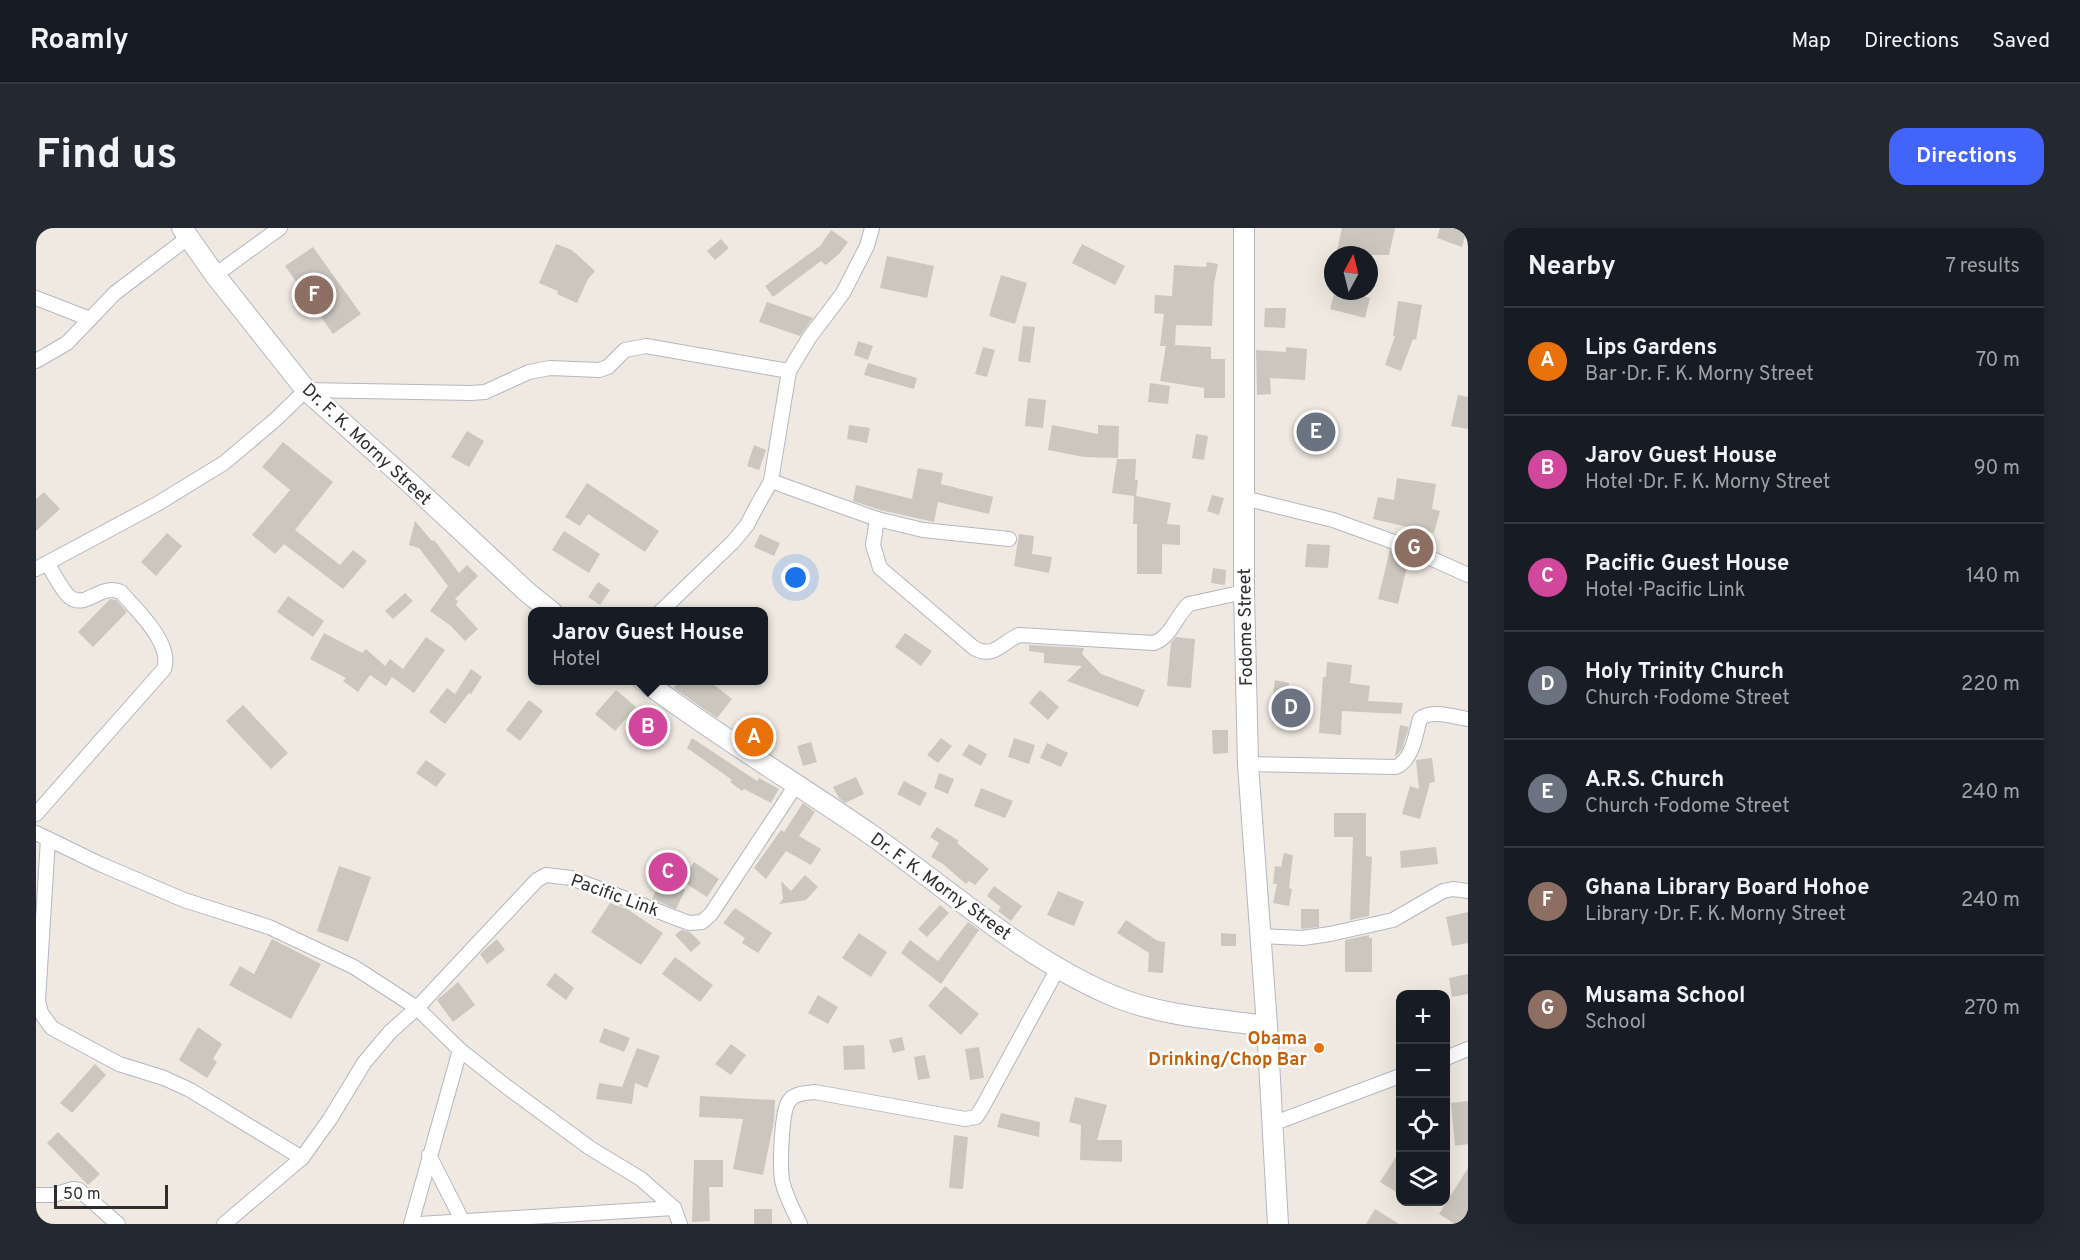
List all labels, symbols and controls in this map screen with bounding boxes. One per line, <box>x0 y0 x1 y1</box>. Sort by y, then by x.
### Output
text: Roamly <box>30 23 129 59</box>
text: Map <box>1791 28 1831 55</box>
text: Directions <box>1864 28 1959 55</box>
text: Saved <box>1992 28 2050 55</box>
button: Directions <box>1889 128 2044 185</box>
text: Find us <box>36 130 177 183</box>
north arrow <box>1324 246 1378 300</box>
text: Nearby <box>1528 251 1616 284</box>
text: 7 results <box>1945 254 2020 280</box>
pin: F <box>294 272 334 318</box>
text: Lips Gardens <box>1585 335 1717 362</box>
text: A <box>1540 348 1555 374</box>
text: 70 m <box>1976 348 2020 374</box>
text: Bar · Dr. F. K. Morny Street <box>1585 362 1814 388</box>
street label: Dr. F. K. Morny Street <box>296 379 436 511</box>
pin: E <box>1296 410 1336 454</box>
text: Jarov Guest House <box>1585 443 1777 470</box>
text: B <box>1541 456 1554 482</box>
text: 90 m <box>1974 456 2020 482</box>
text: Hotel · Dr. F. K. Morny Street <box>1585 470 1830 496</box>
pin: G <box>1394 526 1434 570</box>
text: Pacific Guest House <box>1585 551 1789 578</box>
your location <box>781 563 810 592</box>
text: C <box>1541 564 1554 590</box>
text: 140 m <box>1966 564 2020 590</box>
street label: Fodome Street <box>1234 568 1259 686</box>
text: Hotel · Pacific Link <box>1585 578 1745 604</box>
popup <box>528 607 768 685</box>
text: Jarov Guest House <box>552 620 744 647</box>
text: Hotel <box>552 647 600 673</box>
text: Holy Trinity Church <box>1585 659 1784 686</box>
text: D <box>1540 672 1555 698</box>
text: 220 m <box>1961 672 2020 698</box>
pin: D <box>1272 686 1310 730</box>
text: Church · Fodome Street <box>1585 686 1790 712</box>
pin: B <box>628 704 668 750</box>
pin: A <box>734 714 774 760</box>
text: A.R.S. Church <box>1585 767 1724 794</box>
text: E <box>1541 780 1554 806</box>
text: 240 m <box>1961 780 2020 806</box>
text: Church · Fodome Street <box>1585 794 1790 820</box>
street label: Dr. F. K. Morny Street <box>865 828 1015 946</box>
pin: C <box>648 850 688 894</box>
street label: Pacific Link <box>567 870 662 923</box>
text: Ghana Library Board Hohoe <box>1585 875 1869 902</box>
text: F <box>1542 888 1553 914</box>
text: 240 m <box>1961 888 2020 914</box>
text: Library · Dr. F. K. Morny Street <box>1585 902 1846 928</box>
text: Musama School <box>1585 983 1746 1010</box>
map controls <box>1396 990 1450 1206</box>
button: + <box>1396 990 1450 1044</box>
text: G <box>1541 996 1554 1022</box>
text: 270 m <box>1964 996 2020 1022</box>
text: School <box>1585 1010 1646 1036</box>
place label: Obama Drinking/Chop Bar <box>1148 1028 1307 1072</box>
marker: Obama Drinking/Chop Bar <box>1312 1041 1326 1055</box>
button: − <box>1396 1044 1450 1098</box>
button: locate <box>1396 1098 1450 1152</box>
button: layers <box>1396 1152 1450 1206</box>
scale bar <box>54 1182 168 1210</box>
text: 50 m <box>63 1185 101 1205</box>

